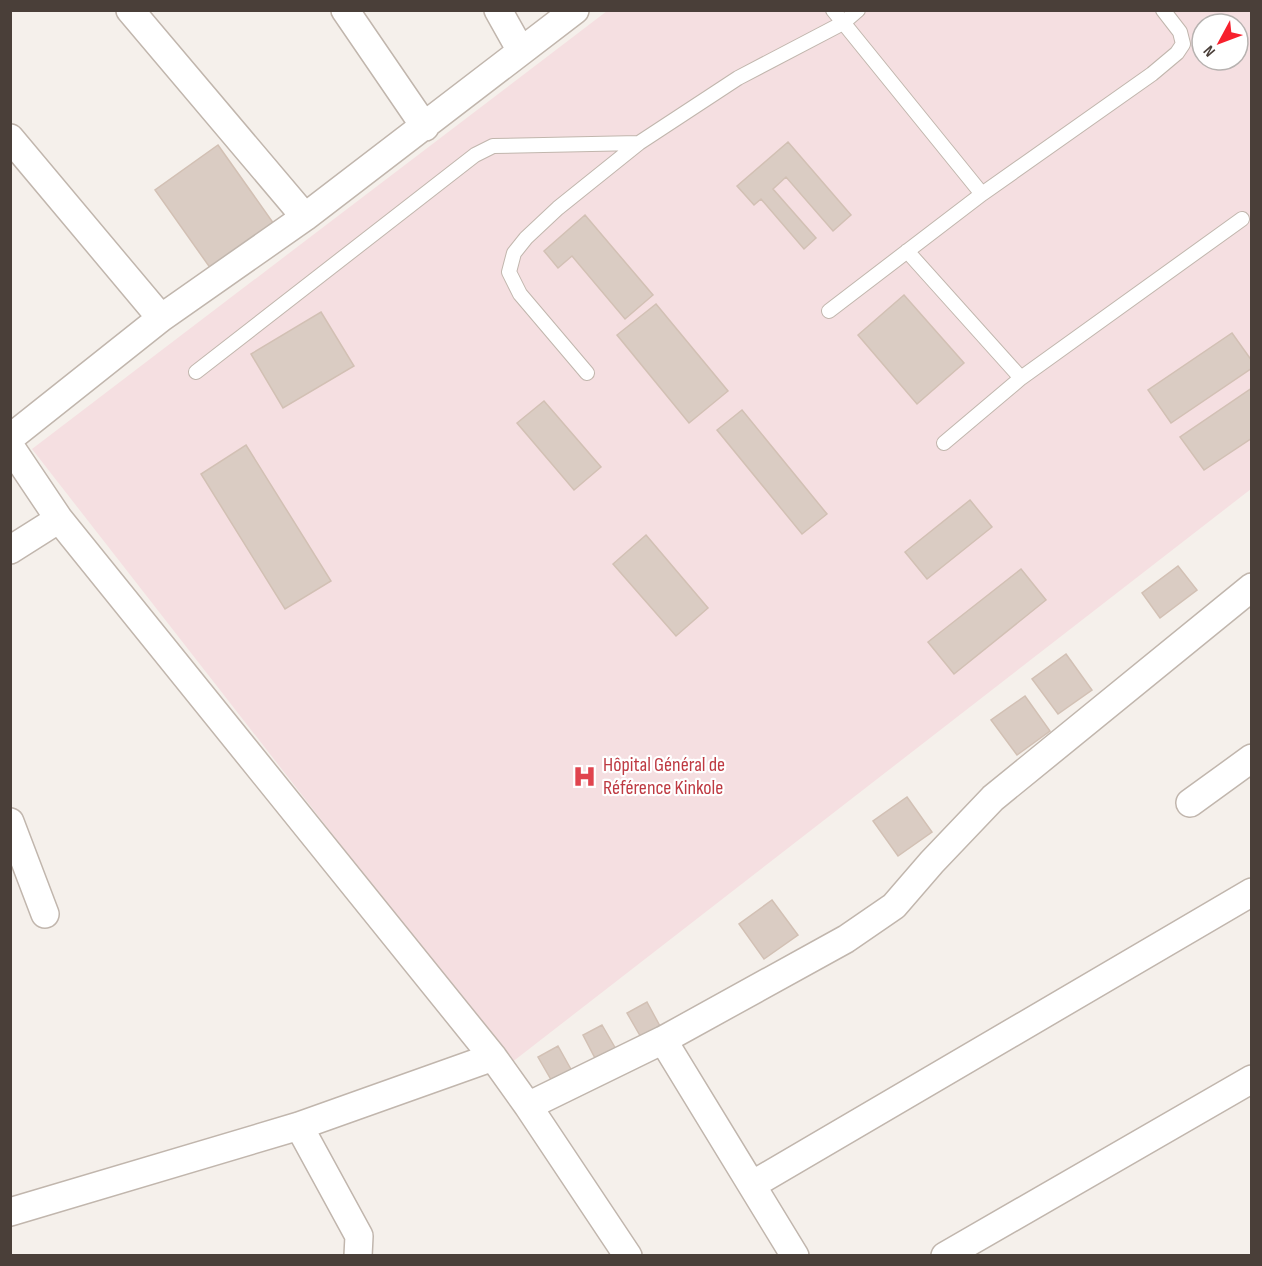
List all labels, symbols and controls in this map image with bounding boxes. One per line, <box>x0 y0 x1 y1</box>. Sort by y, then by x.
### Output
north arrow <box>1190 12 1250 72</box>
text: N <box>1200 41 1220 60</box>
place label: Hôpital Général de Référence Kinkole <box>603 753 725 800</box>
hospital icon: Hôpital Général de Référence Kinkole <box>572 763 598 789</box>

